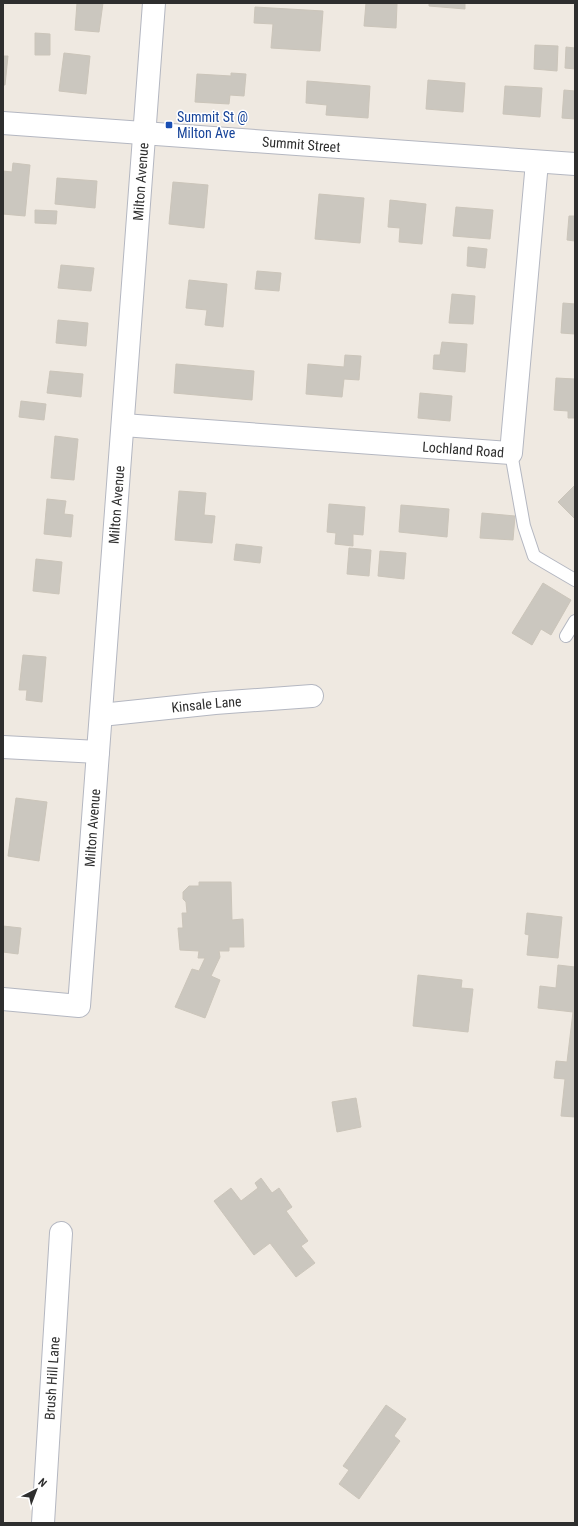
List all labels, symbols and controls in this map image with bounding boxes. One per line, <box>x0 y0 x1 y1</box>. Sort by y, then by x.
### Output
place label: Summit St @ Milton Ave <box>177 109 248 141</box>
marker: Summit St @ Milton Ave <box>164 120 174 130</box>
street label: Summit Street <box>261 134 341 155</box>
street label: Milton Avenue <box>130 142 152 221</box>
street label: Lochland Road <box>422 439 505 460</box>
street label: Milton Avenue <box>106 465 127 544</box>
street label: Kinsale Lane <box>171 693 243 716</box>
street label: Milton Avenue <box>81 788 103 868</box>
street label: Brush Hill Lane <box>41 1336 63 1420</box>
north arrow <box>16 1470 56 1510</box>
text: N <box>35 1476 49 1490</box>

